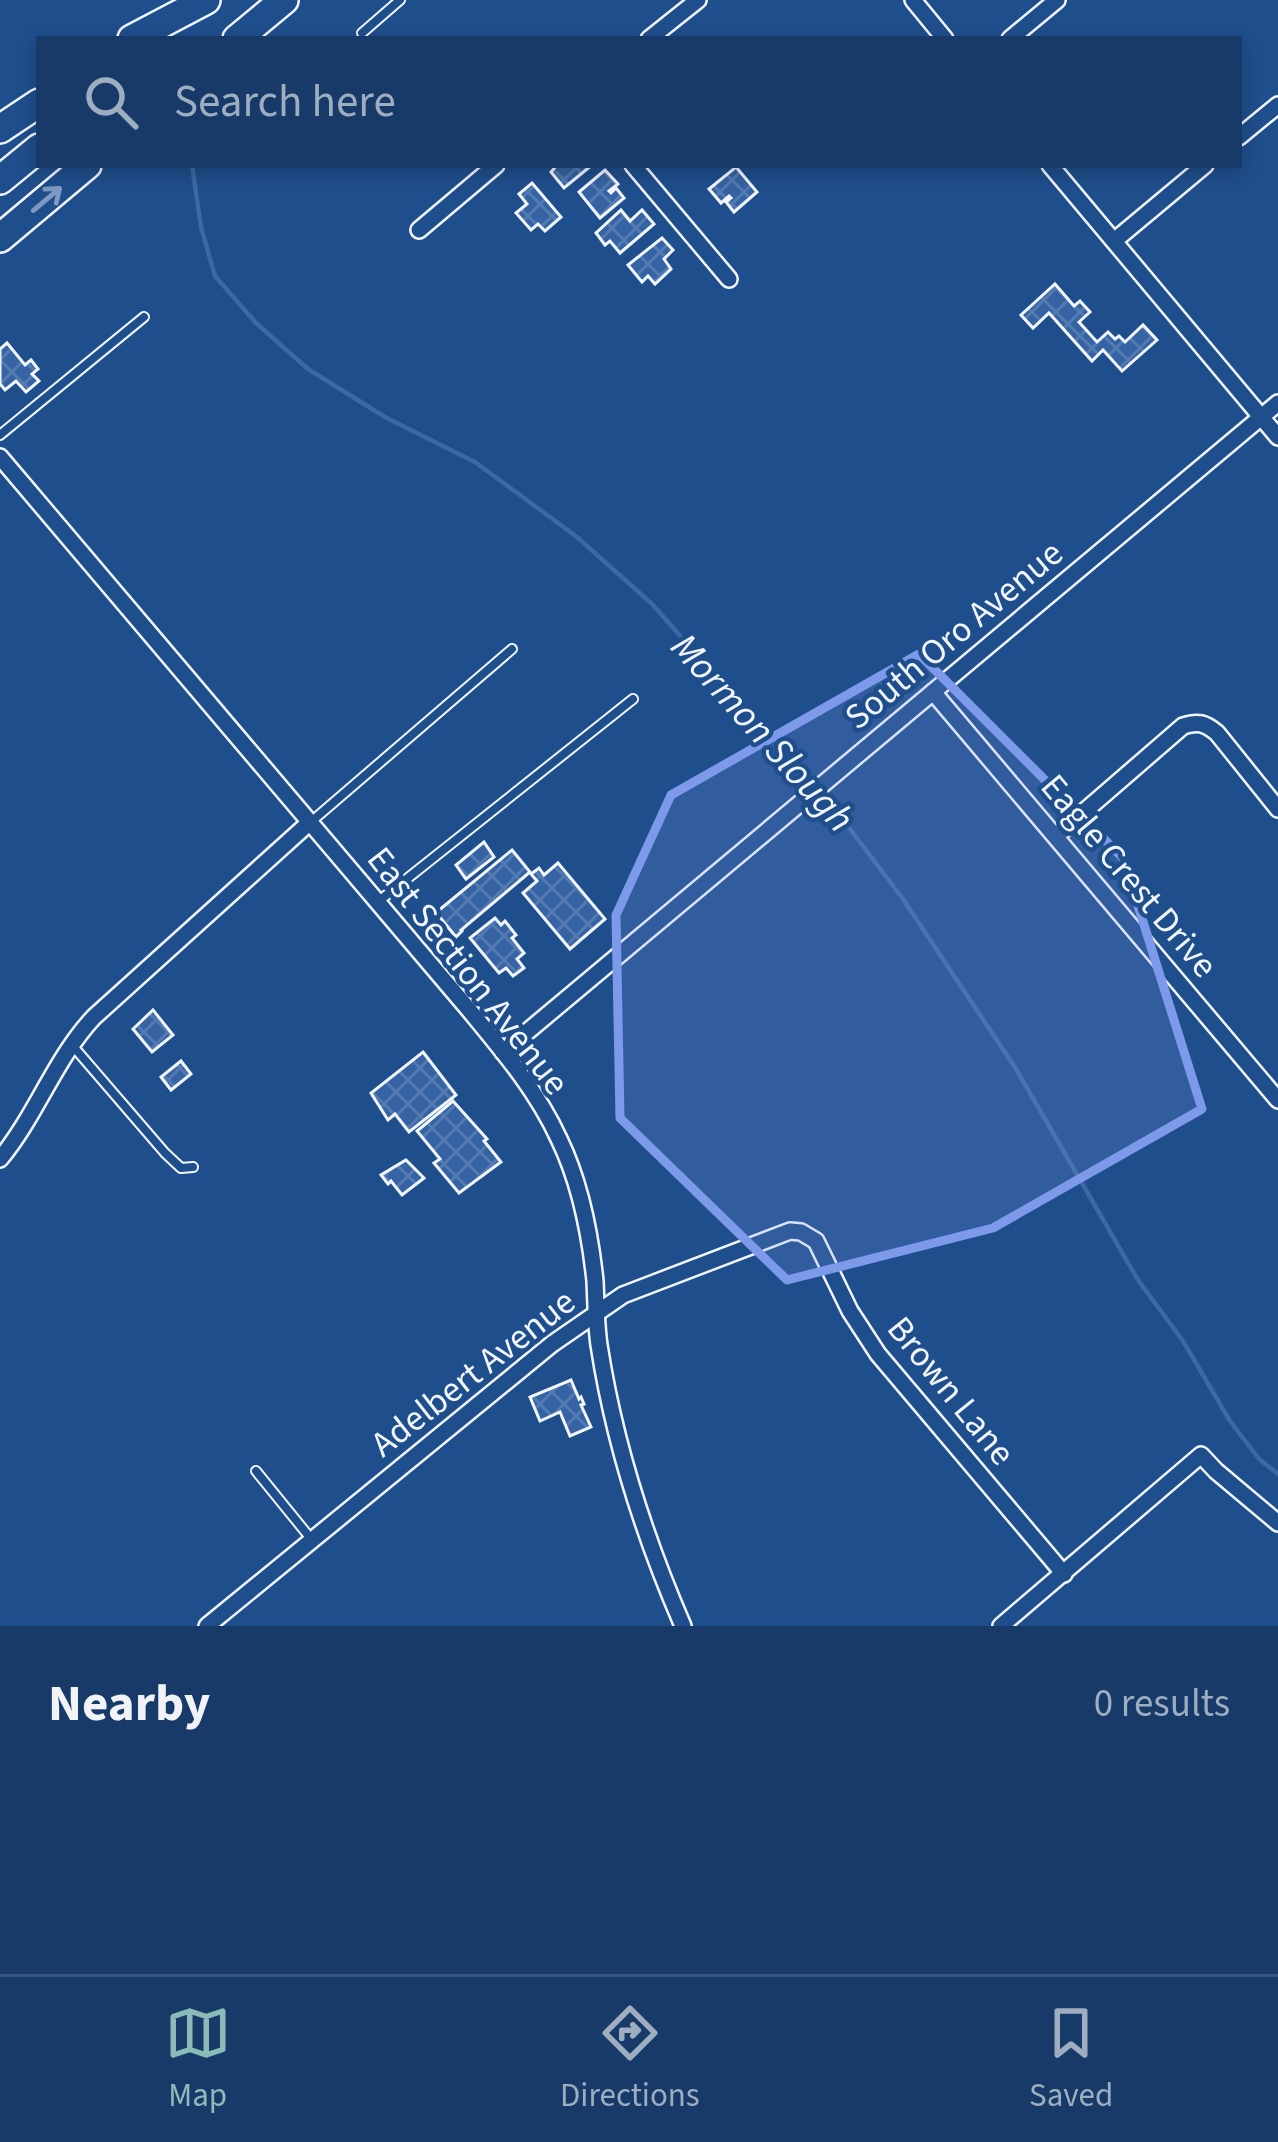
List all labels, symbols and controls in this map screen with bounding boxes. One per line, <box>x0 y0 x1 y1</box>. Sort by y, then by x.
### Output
search box <box>36 36 1242 168</box>
icon: search <box>78 69 144 135</box>
text: Search here <box>174 70 396 134</box>
one-way arrow <box>31 185 62 213</box>
street label: South Oro Avenue <box>834 528 1074 742</box>
water label: Mormon Slough <box>657 621 867 845</box>
street label: Eagle Crest Drive <box>1029 763 1229 989</box>
street label: East Section Avenue <box>355 836 581 1106</box>
street label: Adelbert Avenue <box>360 1277 586 1469</box>
street label: Brown Lane <box>875 1306 1027 1476</box>
text: Nearby <box>48 1668 210 1740</box>
text: 0 results <box>1094 1676 1230 1732</box>
tab: Map <box>165 2000 231 2119</box>
tab: Directions <box>560 2000 700 2119</box>
tab: Saved <box>1029 2000 1113 2119</box>

